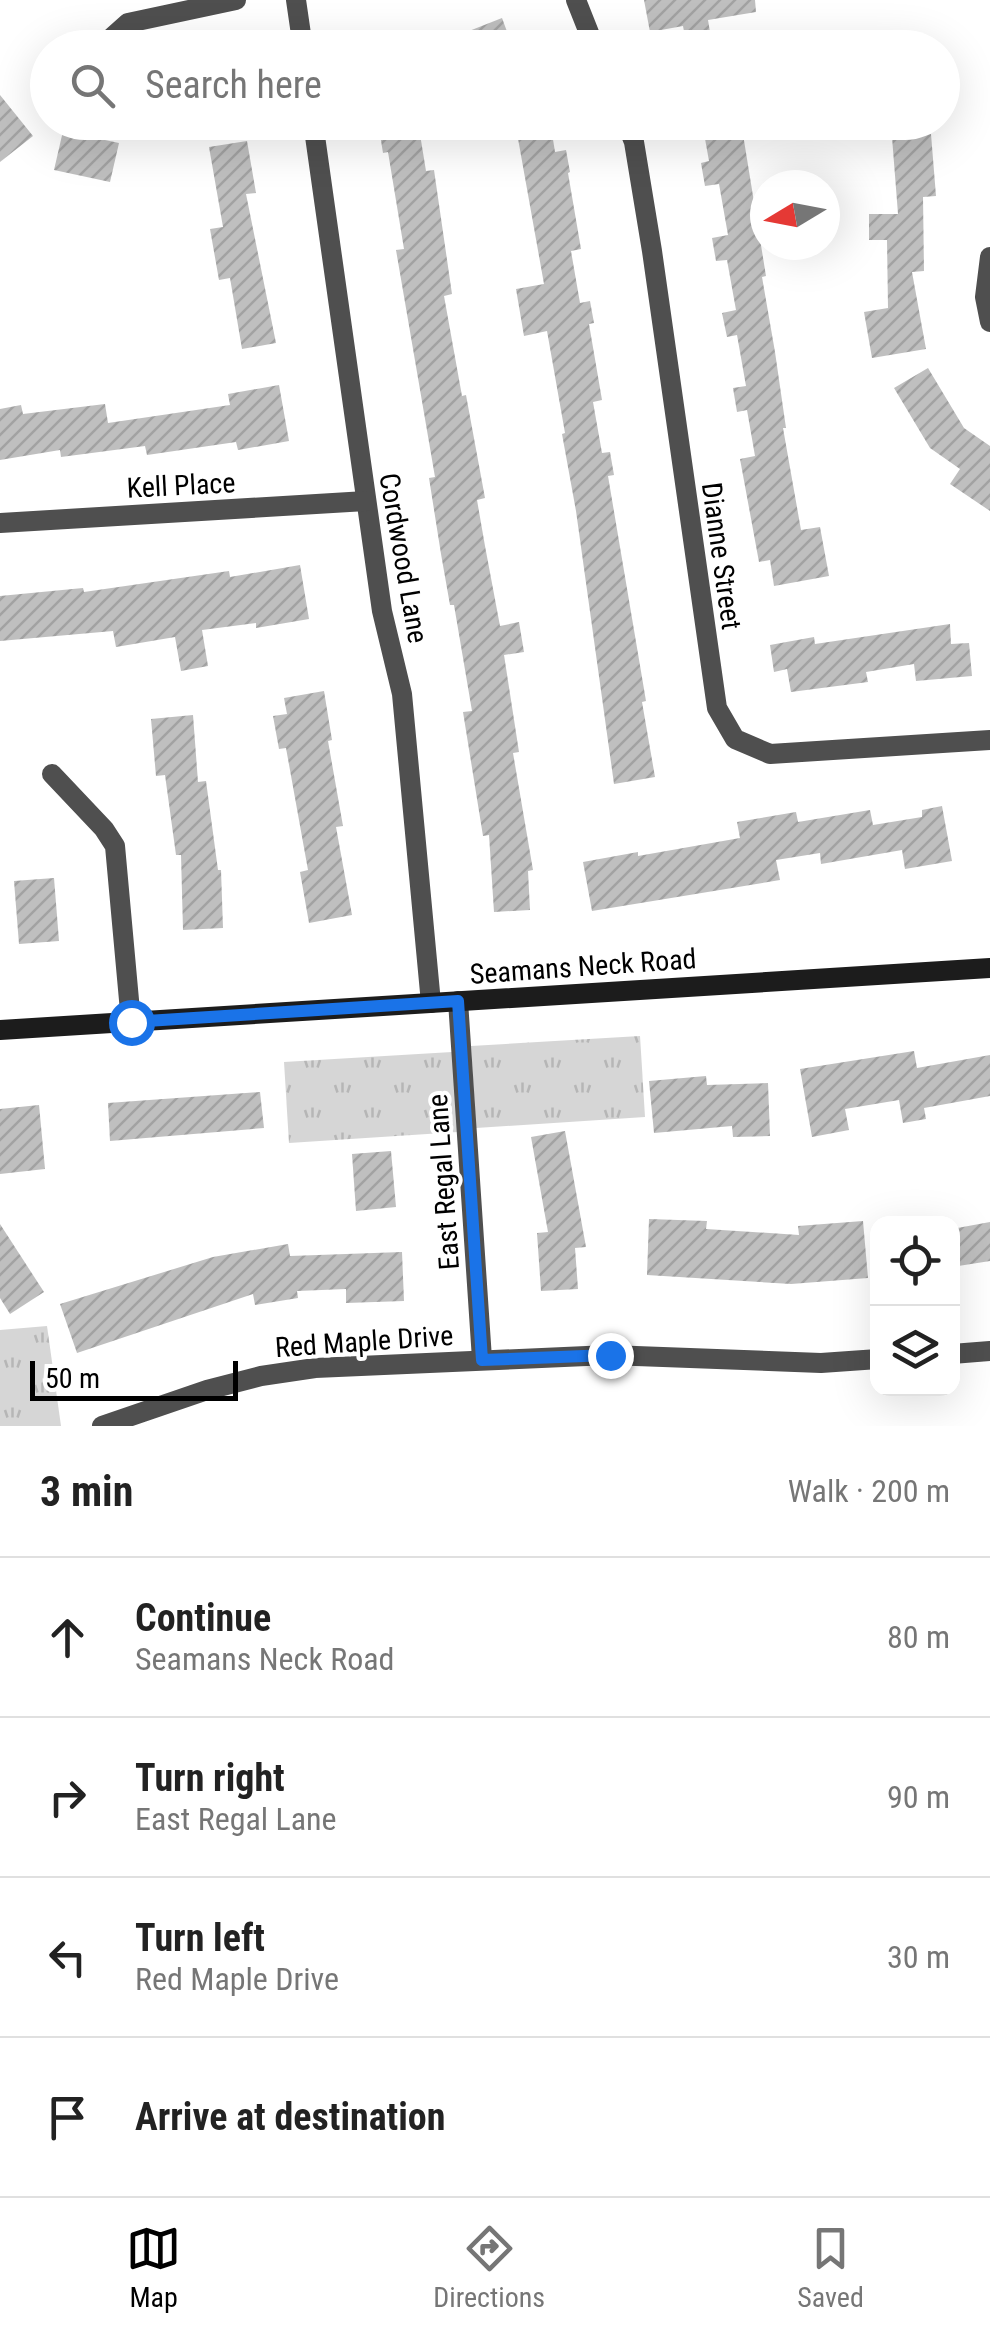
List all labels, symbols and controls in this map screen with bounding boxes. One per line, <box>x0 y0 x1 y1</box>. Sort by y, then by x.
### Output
search box <box>30 30 960 140</box>
icon: search <box>65 58 120 113</box>
text: Search here <box>145 63 322 107</box>
north arrow <box>750 170 840 260</box>
street label: Kell Place <box>126 466 236 505</box>
street label: Cordwood Lane <box>372 470 435 646</box>
street label: Dianne Street <box>695 480 748 632</box>
street label: Seamans Neck Road <box>469 942 697 991</box>
route start <box>109 1000 155 1046</box>
street label: East Regal Lane <box>421 1093 466 1271</box>
map controls <box>870 1216 960 1396</box>
button: locate <box>870 1216 960 1306</box>
button: layers <box>870 1306 960 1396</box>
street label: Red Maple Drive <box>274 1319 454 1364</box>
route end <box>588 1333 634 1379</box>
scale bar <box>30 1356 238 1400</box>
text: 50 m <box>45 1362 100 1395</box>
text: 3 min <box>40 1467 133 1516</box>
text: Walk · 200 m <box>788 1472 950 1510</box>
text: Continue <box>135 1596 271 1640</box>
icon: ahead <box>40 1610 95 1665</box>
text: 80 m <box>887 1618 950 1656</box>
text: Seamans Neck Road <box>135 1640 394 1678</box>
text: Turn right <box>135 1756 285 1800</box>
icon: right <box>40 1770 95 1825</box>
text: 90 m <box>887 1778 950 1816</box>
text: East Regal Lane <box>135 1800 336 1838</box>
text: Turn left <box>135 1916 265 1960</box>
icon: left <box>40 1930 95 1985</box>
text: 30 m <box>887 1938 950 1976</box>
text: Red Maple Drive <box>135 1960 339 1998</box>
icon: arrive <box>40 2090 95 2145</box>
text: Arrive at destination <box>135 2095 445 2139</box>
tab: Map <box>126 2221 181 2314</box>
tab: Directions <box>433 2221 545 2314</box>
tab: Saved <box>797 2221 864 2314</box>

